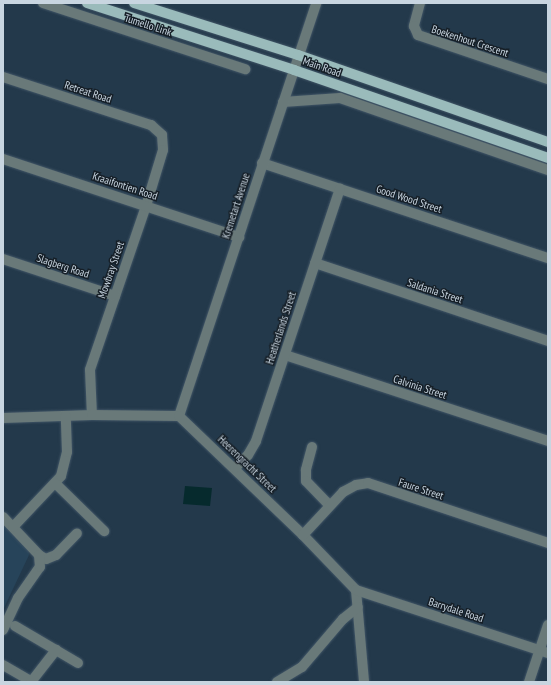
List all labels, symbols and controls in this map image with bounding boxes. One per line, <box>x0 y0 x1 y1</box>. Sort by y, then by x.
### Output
street label: Tumello Link <box>123 11 173 39</box>
street label: Boekenhout Crescent <box>430 22 510 60</box>
street label: Main Road <box>301 54 343 80</box>
street label: Retreat Road <box>63 78 113 106</box>
street label: Kraaifontien Road <box>91 169 159 203</box>
street label: Kremetart Avenue <box>219 171 253 241</box>
street label: Good Wood Street <box>374 182 444 216</box>
street label: Mowbray Street <box>95 240 127 300</box>
street label: Slagberg Road <box>35 251 91 281</box>
street label: Saldania Street <box>406 276 464 306</box>
street label: Heatherlands Street <box>263 290 299 366</box>
street label: Calvinia Street <box>392 372 448 402</box>
street label: Heerengracht Street <box>215 433 279 495</box>
street label: Faure Street <box>397 476 445 502</box>
street label: Barrydale Road <box>427 595 485 625</box>

